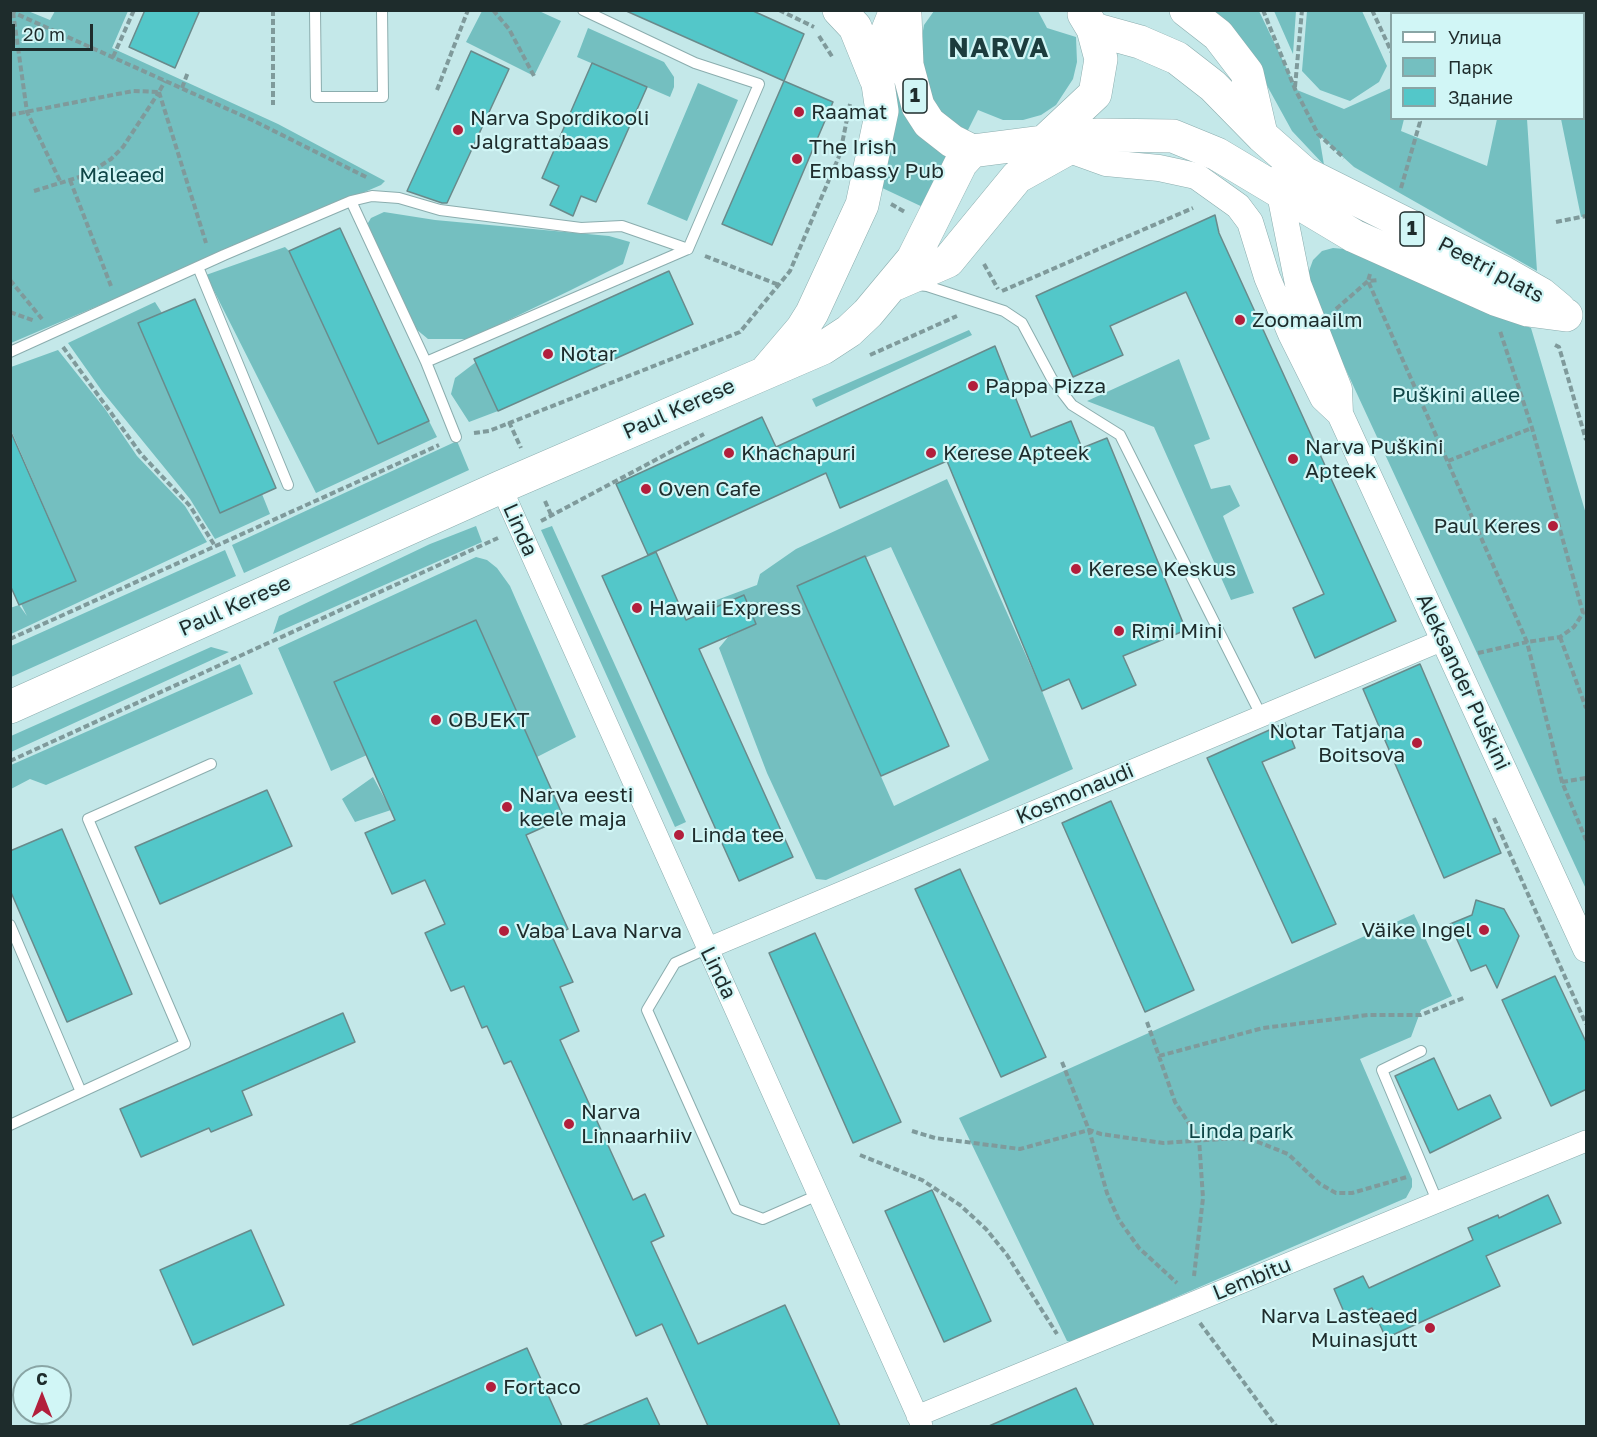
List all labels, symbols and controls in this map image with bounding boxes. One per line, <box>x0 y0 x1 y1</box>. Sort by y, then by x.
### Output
scale bar <box>15 12 96 50</box>
legend <box>1390 12 1585 120</box>
text: 20 m <box>23 23 65 45</box>
text: Улица <box>1448 26 1502 48</box>
district label: NARVA <box>948 32 1050 64</box>
text: Парк <box>1448 56 1493 78</box>
road number: 1 <box>903 79 927 113</box>
text: Здание <box>1448 86 1513 108</box>
place label: Raamat <box>811 99 887 125</box>
place label: Narva Spordikooli Jalgrattabaas <box>470 105 649 155</box>
marker: Raamat <box>792 105 806 119</box>
marker: Narva Spordikooli Jalgrattabaas <box>451 123 465 137</box>
place label: The Irish Embassy Pub <box>809 134 944 184</box>
marker: The Irish Embassy Pub <box>790 152 804 166</box>
park label: Maleaed <box>79 162 165 188</box>
road number: 1 <box>1400 212 1424 246</box>
street label: Peetri plats <box>1434 232 1548 308</box>
place label: Zoomaailm <box>1252 307 1363 333</box>
marker: Zoomaailm <box>1233 313 1247 327</box>
place label: Notar <box>560 341 617 367</box>
marker: Notar <box>541 347 555 361</box>
street label: Paul Kerese <box>619 373 739 445</box>
place label: Pappa Pizza <box>985 373 1106 399</box>
marker: Pappa Pizza <box>966 379 980 393</box>
park label: Puškini allee <box>1392 382 1520 408</box>
place label: Narva Puškini Apteek <box>1305 434 1444 484</box>
place label: Khachapuri <box>741 440 856 466</box>
place label: Kerese Apteek <box>943 440 1090 466</box>
marker: Khachapuri <box>722 446 736 460</box>
marker: Kerese Apteek <box>924 446 938 460</box>
marker: Narva Puškini Apteek <box>1286 452 1300 466</box>
place label: Oven Cafe <box>658 476 761 502</box>
marker: Oven Cafe <box>639 482 653 496</box>
street label: Linda <box>497 500 543 560</box>
place label: Paul Keres <box>1433 513 1541 539</box>
marker: Paul Keres <box>1546 519 1560 533</box>
place label: Kerese Keskus <box>1088 556 1236 582</box>
marker: Kerese Keskus <box>1069 562 1083 576</box>
street label: Paul Kerese <box>175 570 295 642</box>
street label: Aleksander Puškini <box>1411 590 1515 774</box>
place label: Hawaii Express <box>649 595 801 621</box>
marker: Hawaii Express <box>630 601 644 615</box>
place label: Rimi Mini <box>1131 618 1223 644</box>
marker: Rimi Mini <box>1112 624 1126 638</box>
place label: OBJEKT <box>448 707 530 733</box>
marker: OBJEKT <box>429 713 443 727</box>
place label: Notar Tatjana Boitsova <box>1269 718 1405 768</box>
marker: Notar Tatjana Boitsova <box>1410 736 1424 750</box>
street label: Kosmonaudi <box>1013 758 1137 830</box>
place label: Narva eesti keele maja <box>519 782 633 832</box>
marker: Narva eesti keele maja <box>500 800 514 814</box>
place label: Linda tee <box>691 822 784 848</box>
marker: Linda tee <box>672 828 686 842</box>
place label: Väike Ingel <box>1361 917 1472 943</box>
place label: Vaba Lava Narva <box>516 918 682 944</box>
marker: Väike Ingel <box>1477 923 1491 937</box>
marker: Vaba Lava Narva <box>497 924 511 938</box>
street label: Linda <box>695 943 741 1003</box>
place label: Narva Linnaarhiiv <box>581 1099 692 1149</box>
marker: Narva Linnaarhiiv <box>562 1117 576 1131</box>
park label: Linda park <box>1188 1118 1294 1144</box>
street label: Lembitu <box>1209 1252 1295 1306</box>
place label: Narva Lasteaed Muinasjutt <box>1260 1303 1418 1353</box>
marker: Narva Lasteaed Muinasjutt <box>1423 1321 1437 1335</box>
north arrow <box>12 1365 72 1425</box>
text: С <box>36 1369 48 1389</box>
place label: Fortaco <box>503 1374 581 1400</box>
marker: Fortaco <box>484 1380 498 1394</box>

